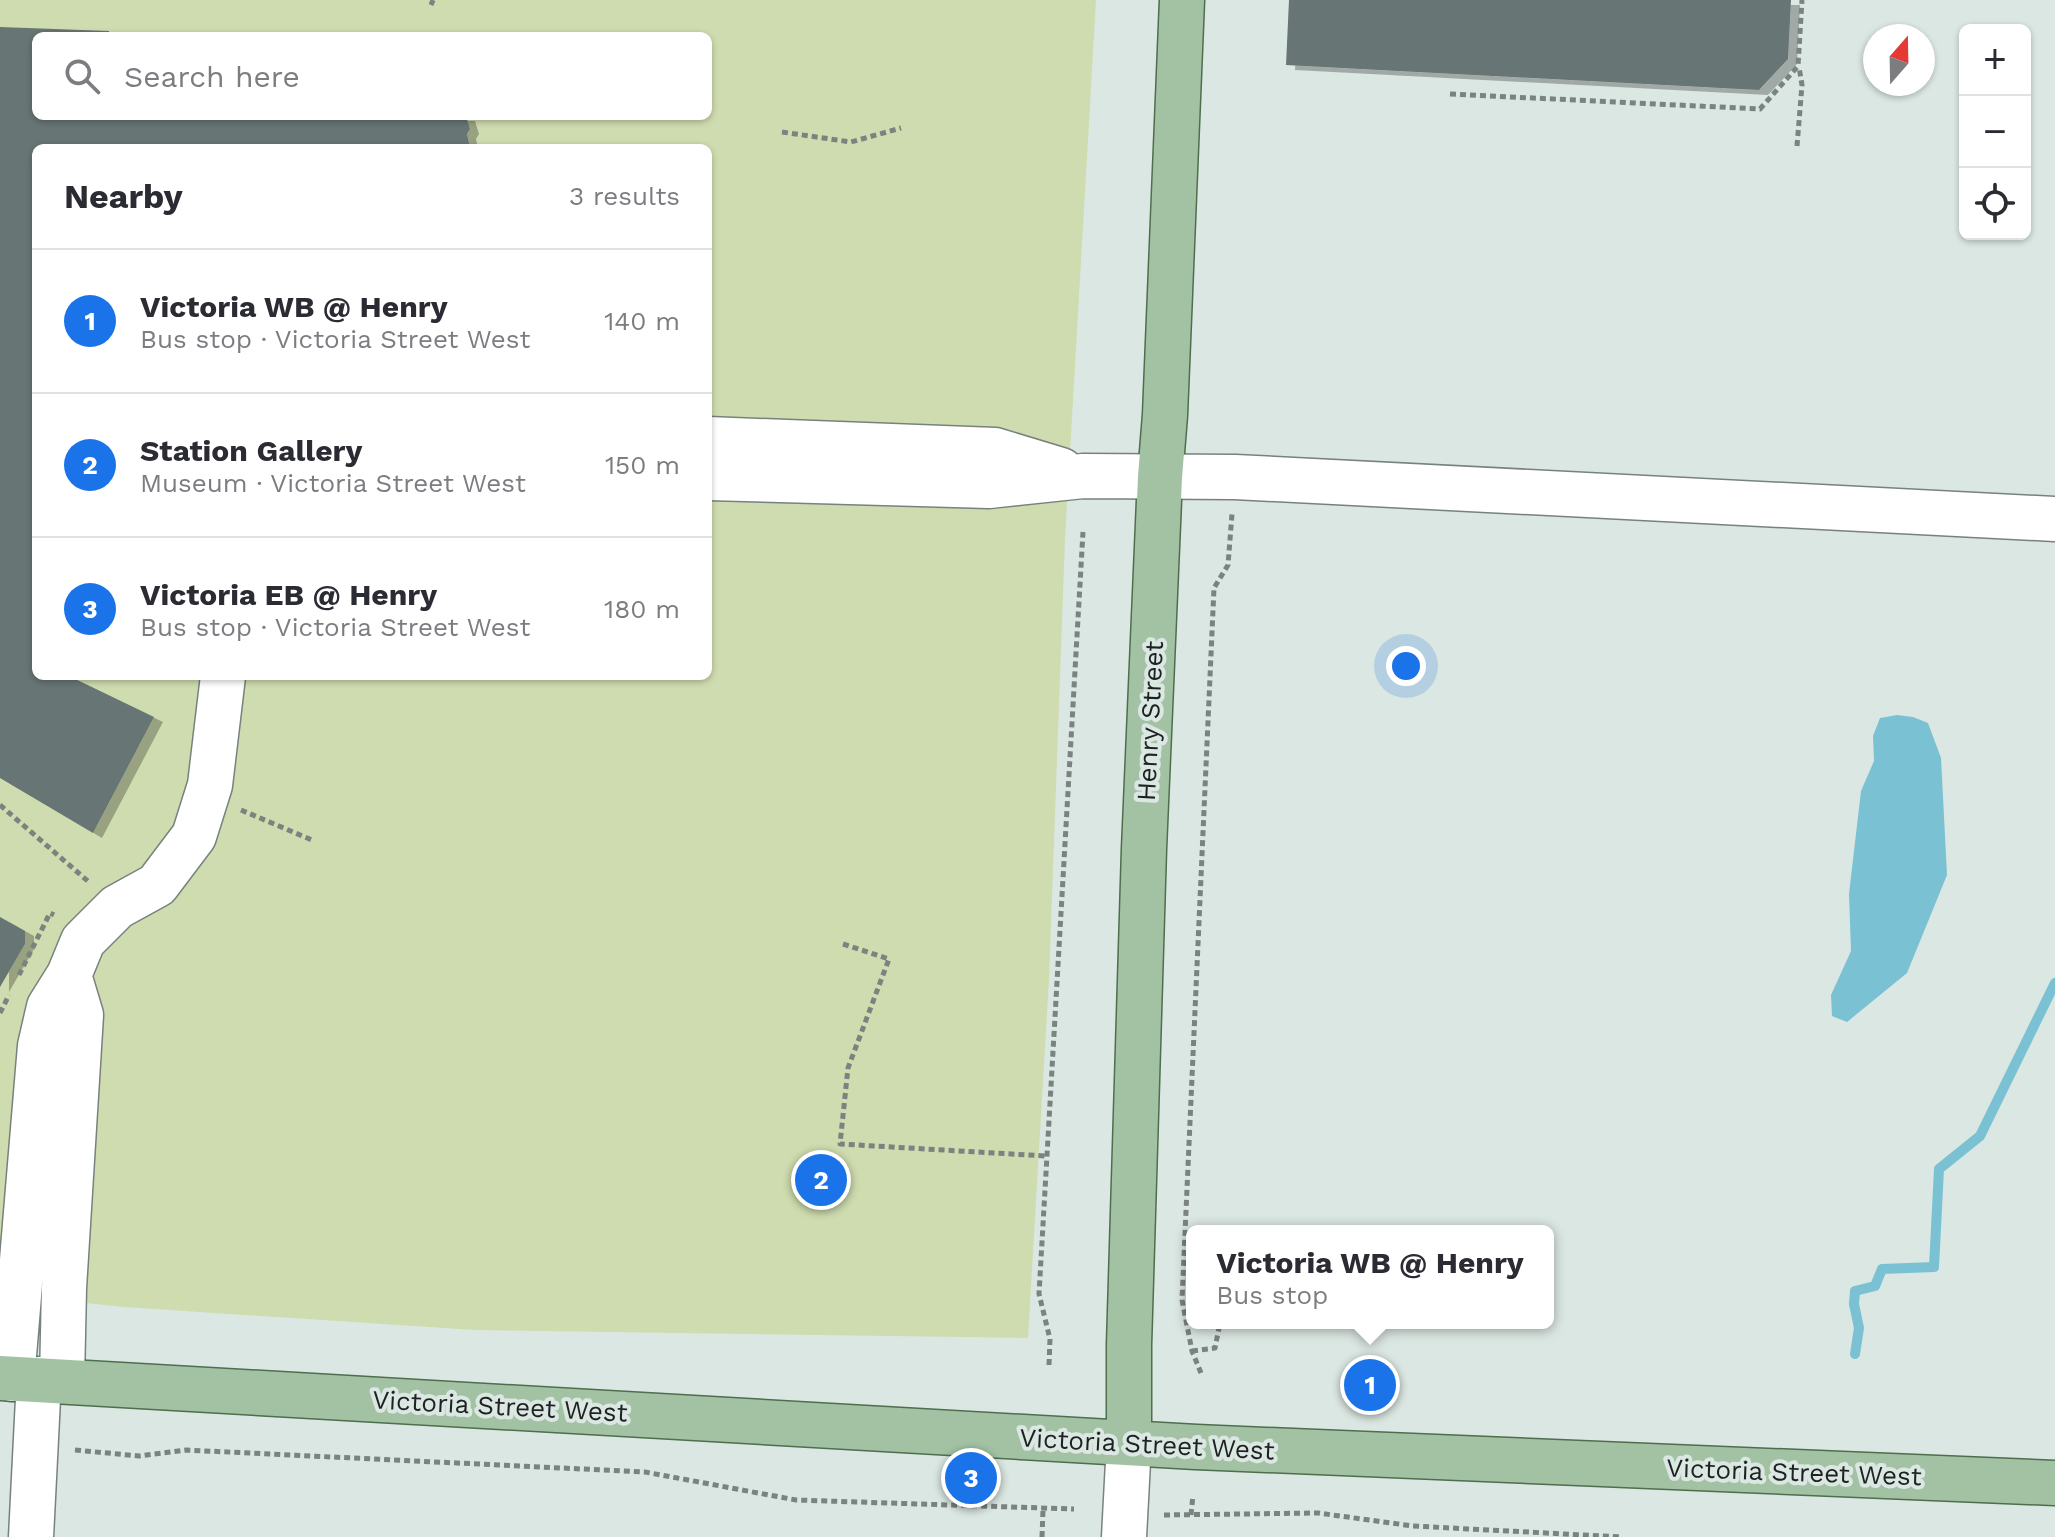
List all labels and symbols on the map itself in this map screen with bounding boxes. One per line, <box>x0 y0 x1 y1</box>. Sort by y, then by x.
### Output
north arrow <box>1863 24 1935 96</box>
street label: Henry Street <box>1131 640 1169 802</box>
your location <box>1386 646 1426 686</box>
pin: 2 <box>795 1150 847 1210</box>
pin: 1 <box>1344 1355 1396 1415</box>
street label: Victoria Street West <box>372 1384 628 1428</box>
street label: Victoria Street West <box>1019 1422 1275 1466</box>
pin: 3 <box>945 1448 997 1508</box>
street label: Victoria Street West <box>1666 1453 1922 1491</box>

